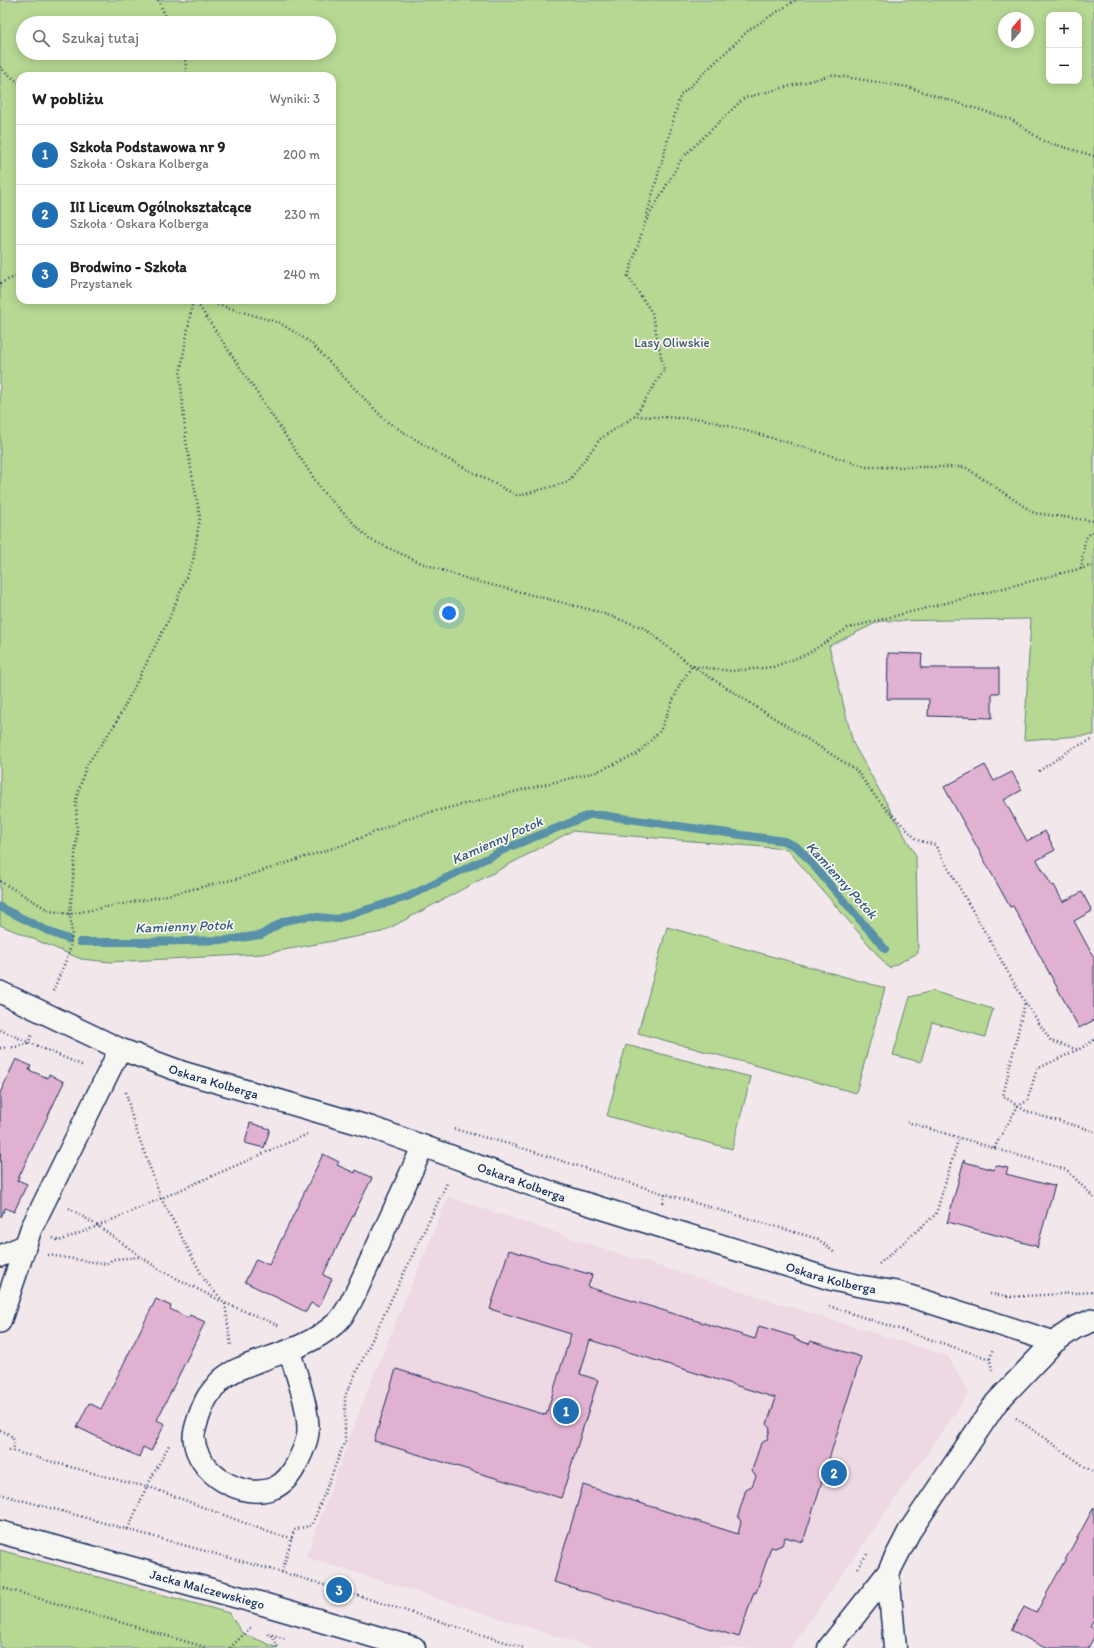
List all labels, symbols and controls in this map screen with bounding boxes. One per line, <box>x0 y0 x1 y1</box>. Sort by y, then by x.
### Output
north arrow <box>998 12 1034 48</box>
map controls <box>1046 12 1082 84</box>
button: + <box>1046 12 1082 48</box>
search box <box>16 16 336 60</box>
icon: search <box>30 27 52 49</box>
text: Szukaj tutaj <box>62 29 139 47</box>
button: − <box>1046 48 1082 84</box>
text: W pobliżu <box>32 88 103 108</box>
text: Wyniki: 3 <box>269 91 320 106</box>
text: Szkoła Podstawowa nr 9 <box>70 138 225 156</box>
text: 1 <box>42 147 48 162</box>
text: 200 m <box>283 147 320 162</box>
text: Szkoła · Oskara Kolberga <box>70 156 209 171</box>
text: III Liceum Ogólnokształcące <box>70 198 251 216</box>
text: 2 <box>42 207 48 222</box>
text: 230 m <box>284 207 320 222</box>
text: Szkoła · Oskara Kolberga <box>70 216 209 231</box>
text: Brodwino - Szkoła <box>70 258 187 276</box>
text: 3 <box>41 267 49 282</box>
text: 240 m <box>283 267 320 282</box>
text: Przystanek <box>70 276 132 291</box>
park label: Lasy Oliwskie <box>634 335 710 350</box>
your location <box>439 603 459 623</box>
water label: Kamienny Potok <box>449 812 546 868</box>
water label: Kamienny Potok <box>803 838 881 923</box>
water label: Kamienny Potok <box>135 916 234 937</box>
street label: Oskara Kolberga <box>167 1061 261 1102</box>
street label: Oskara Kolberga <box>475 1159 568 1205</box>
street label: Oskara Kolberga <box>784 1259 878 1297</box>
pin: 1 <box>553 1396 579 1426</box>
pin: 2 <box>821 1458 847 1488</box>
street label: Jacka Malczewskiego <box>148 1566 267 1612</box>
pin: 3 <box>326 1575 352 1605</box>

